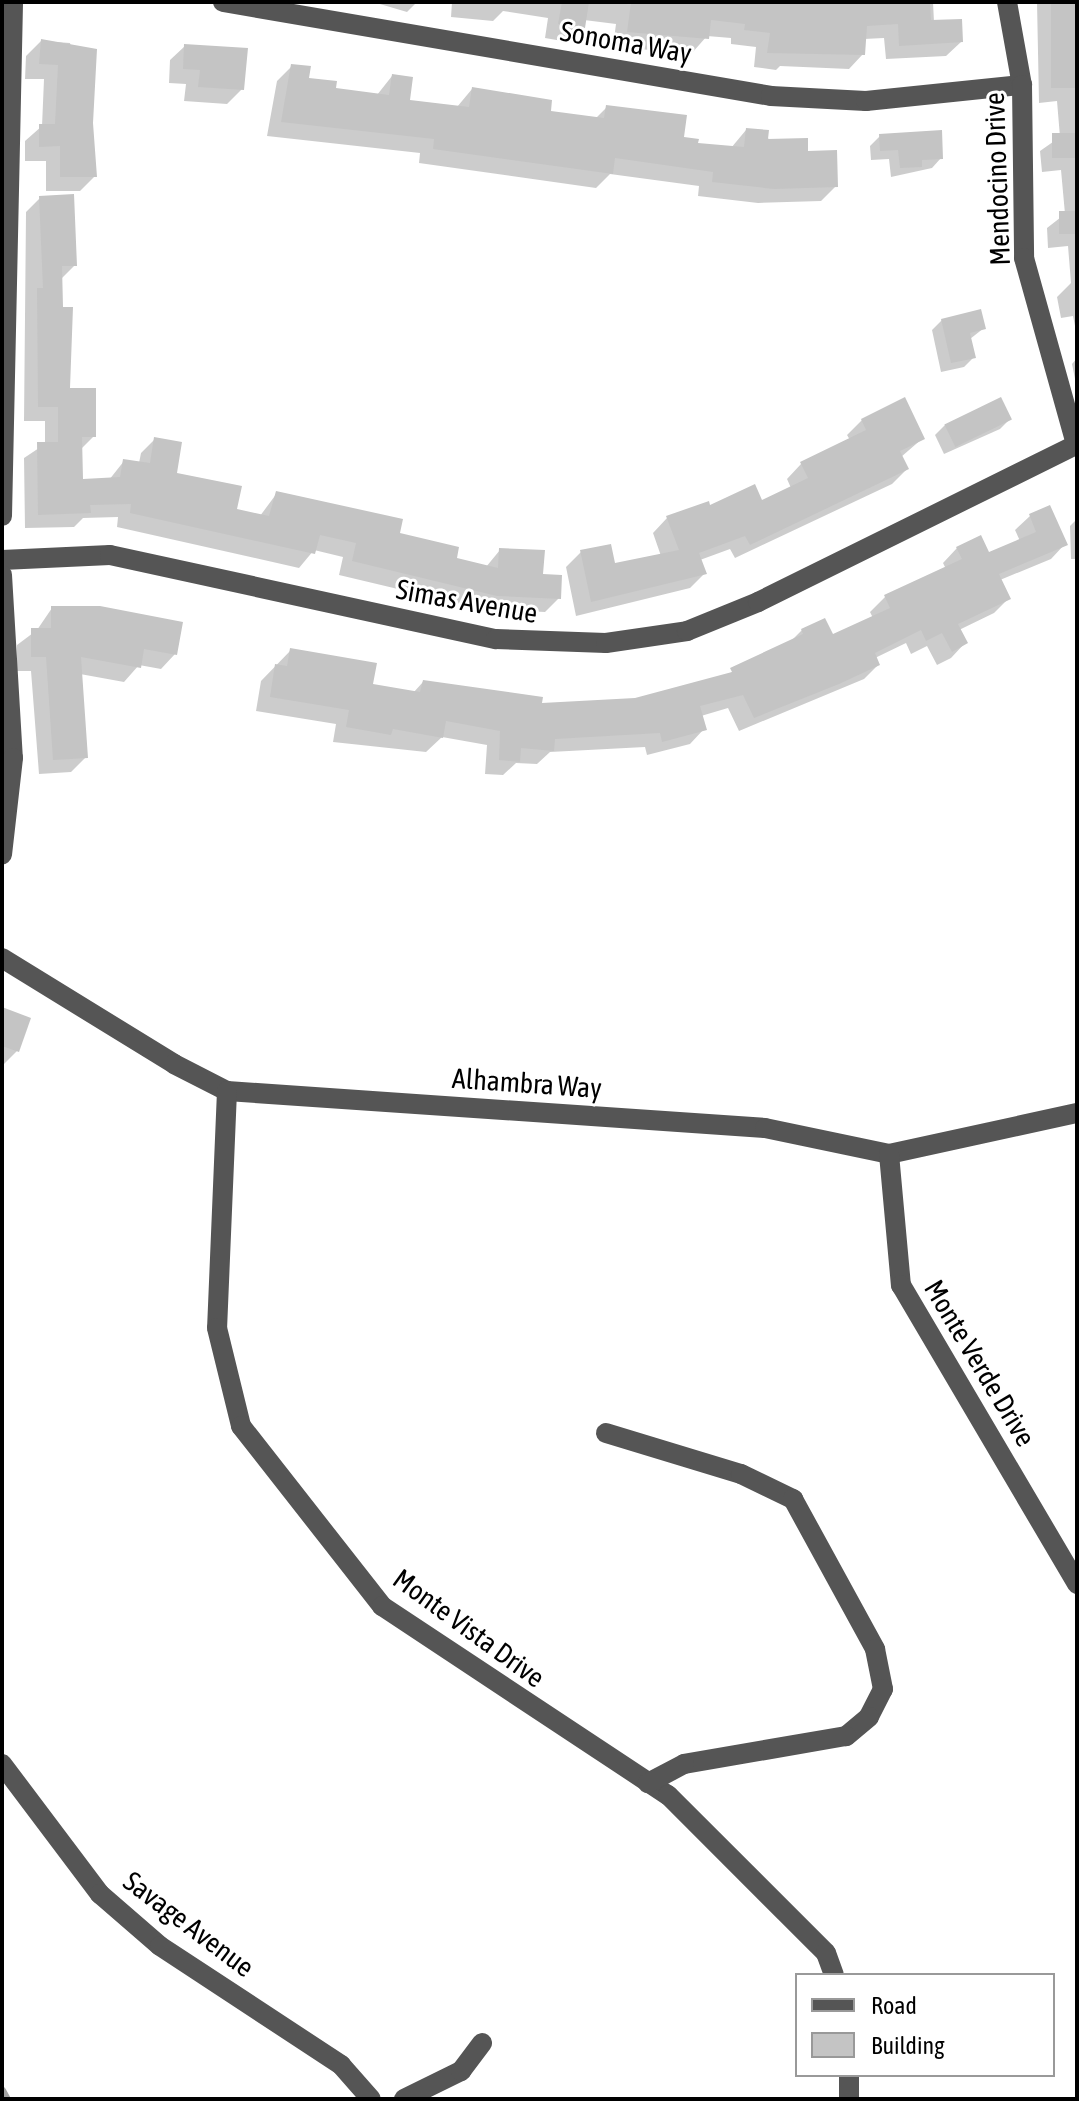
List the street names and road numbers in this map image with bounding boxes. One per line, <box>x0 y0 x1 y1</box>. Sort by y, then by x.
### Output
street label: Sonoma Way <box>558 14 694 70</box>
street label: Mendocino Drive <box>977 92 1017 266</box>
street label: Simas Avenue <box>394 572 540 630</box>
street label: Alhambra Way <box>451 1061 603 1105</box>
street label: Monte Verde Drive <box>917 1274 1043 1452</box>
street label: Monte Vista Drive <box>387 1562 551 1694</box>
street label: Savage Avenue <box>117 1864 261 1984</box>

